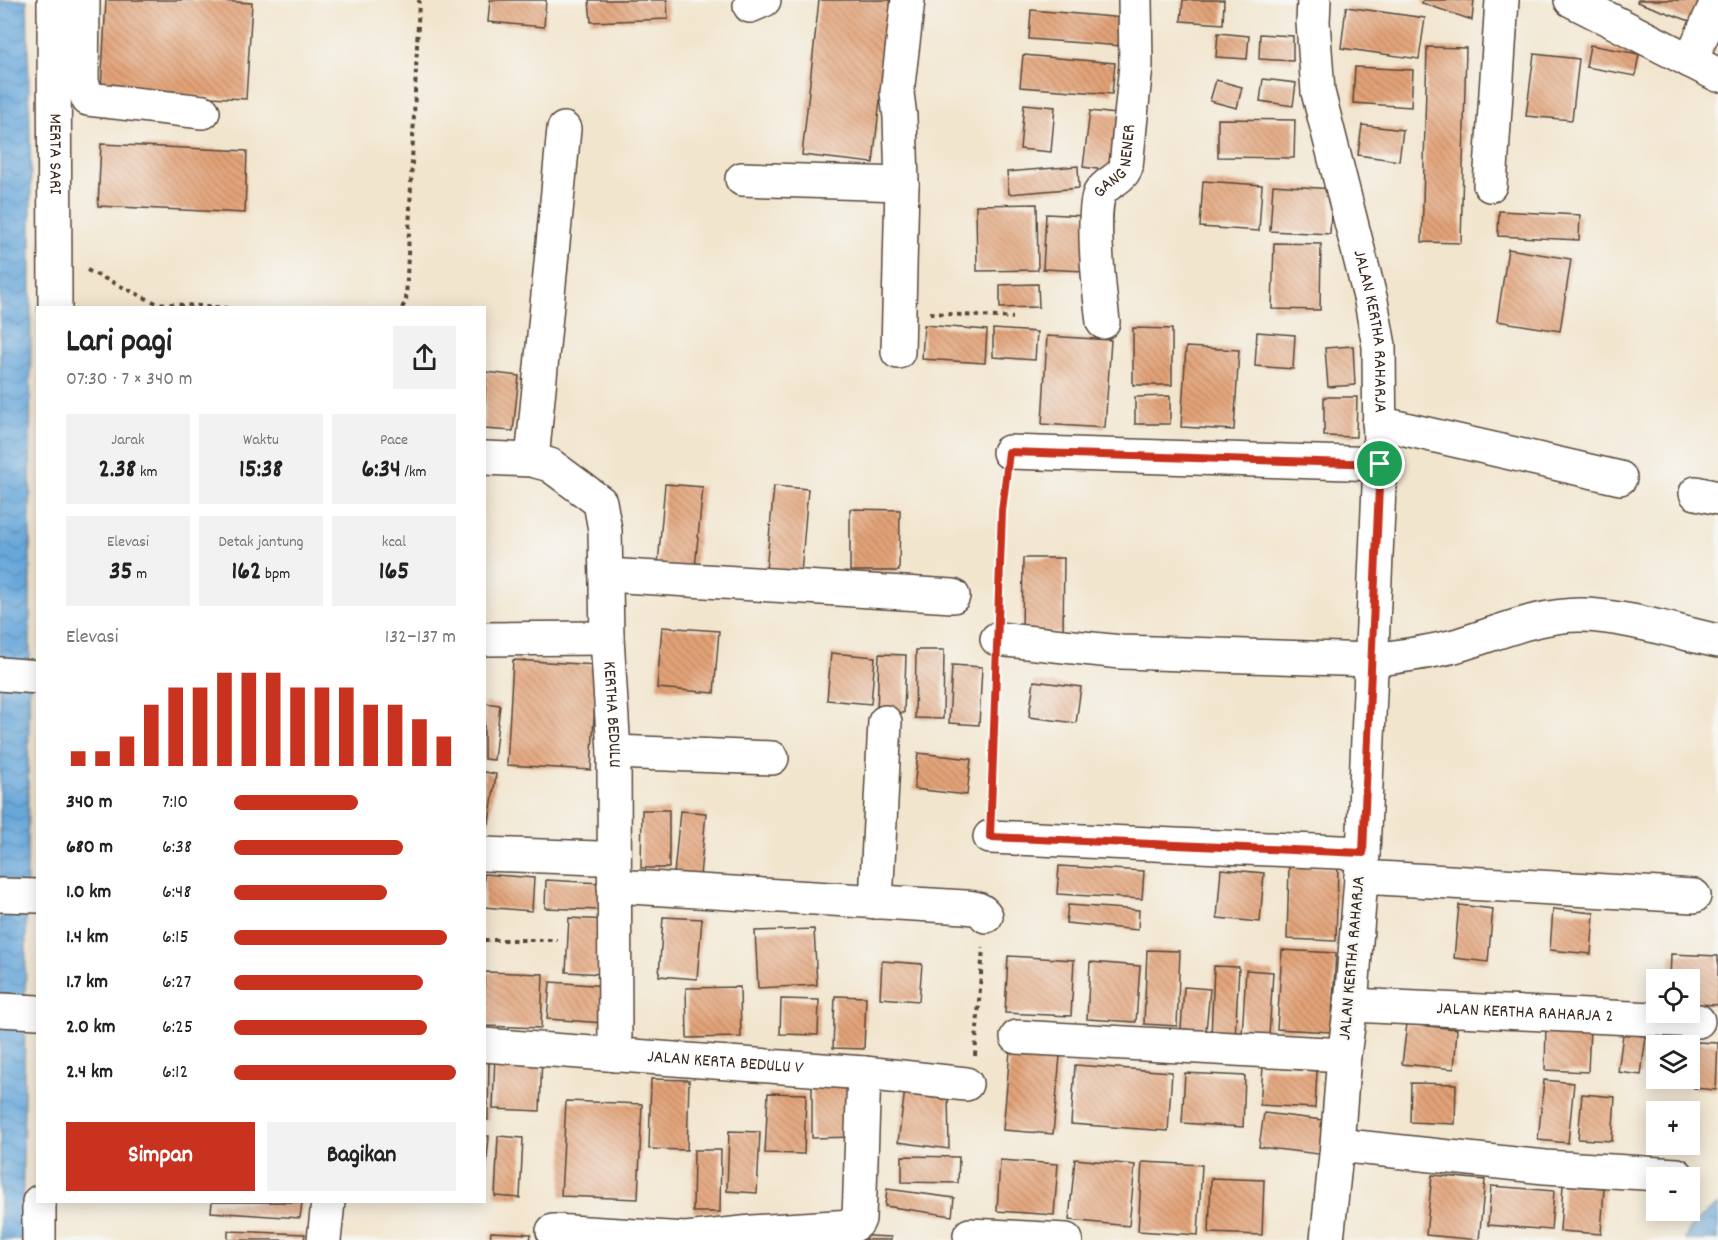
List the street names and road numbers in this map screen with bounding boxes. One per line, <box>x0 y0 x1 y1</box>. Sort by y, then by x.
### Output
street label: MERTA SARI <box>42 114 67 195</box>
street label: GANG NENER <box>1087 123 1143 203</box>
street label: JALAN KERTHA RAHARJA <box>1346 247 1392 413</box>
street label: KERTHA BEDULU <box>596 661 627 768</box>
street label: JALAN KERTHA RAHARJA <box>1333 875 1373 1041</box>
street label: JALAN KERTHA RAHARJA 2 <box>1436 996 1614 1030</box>
street label: JALAN KERTA BEDULU V <box>646 1045 805 1081</box>

